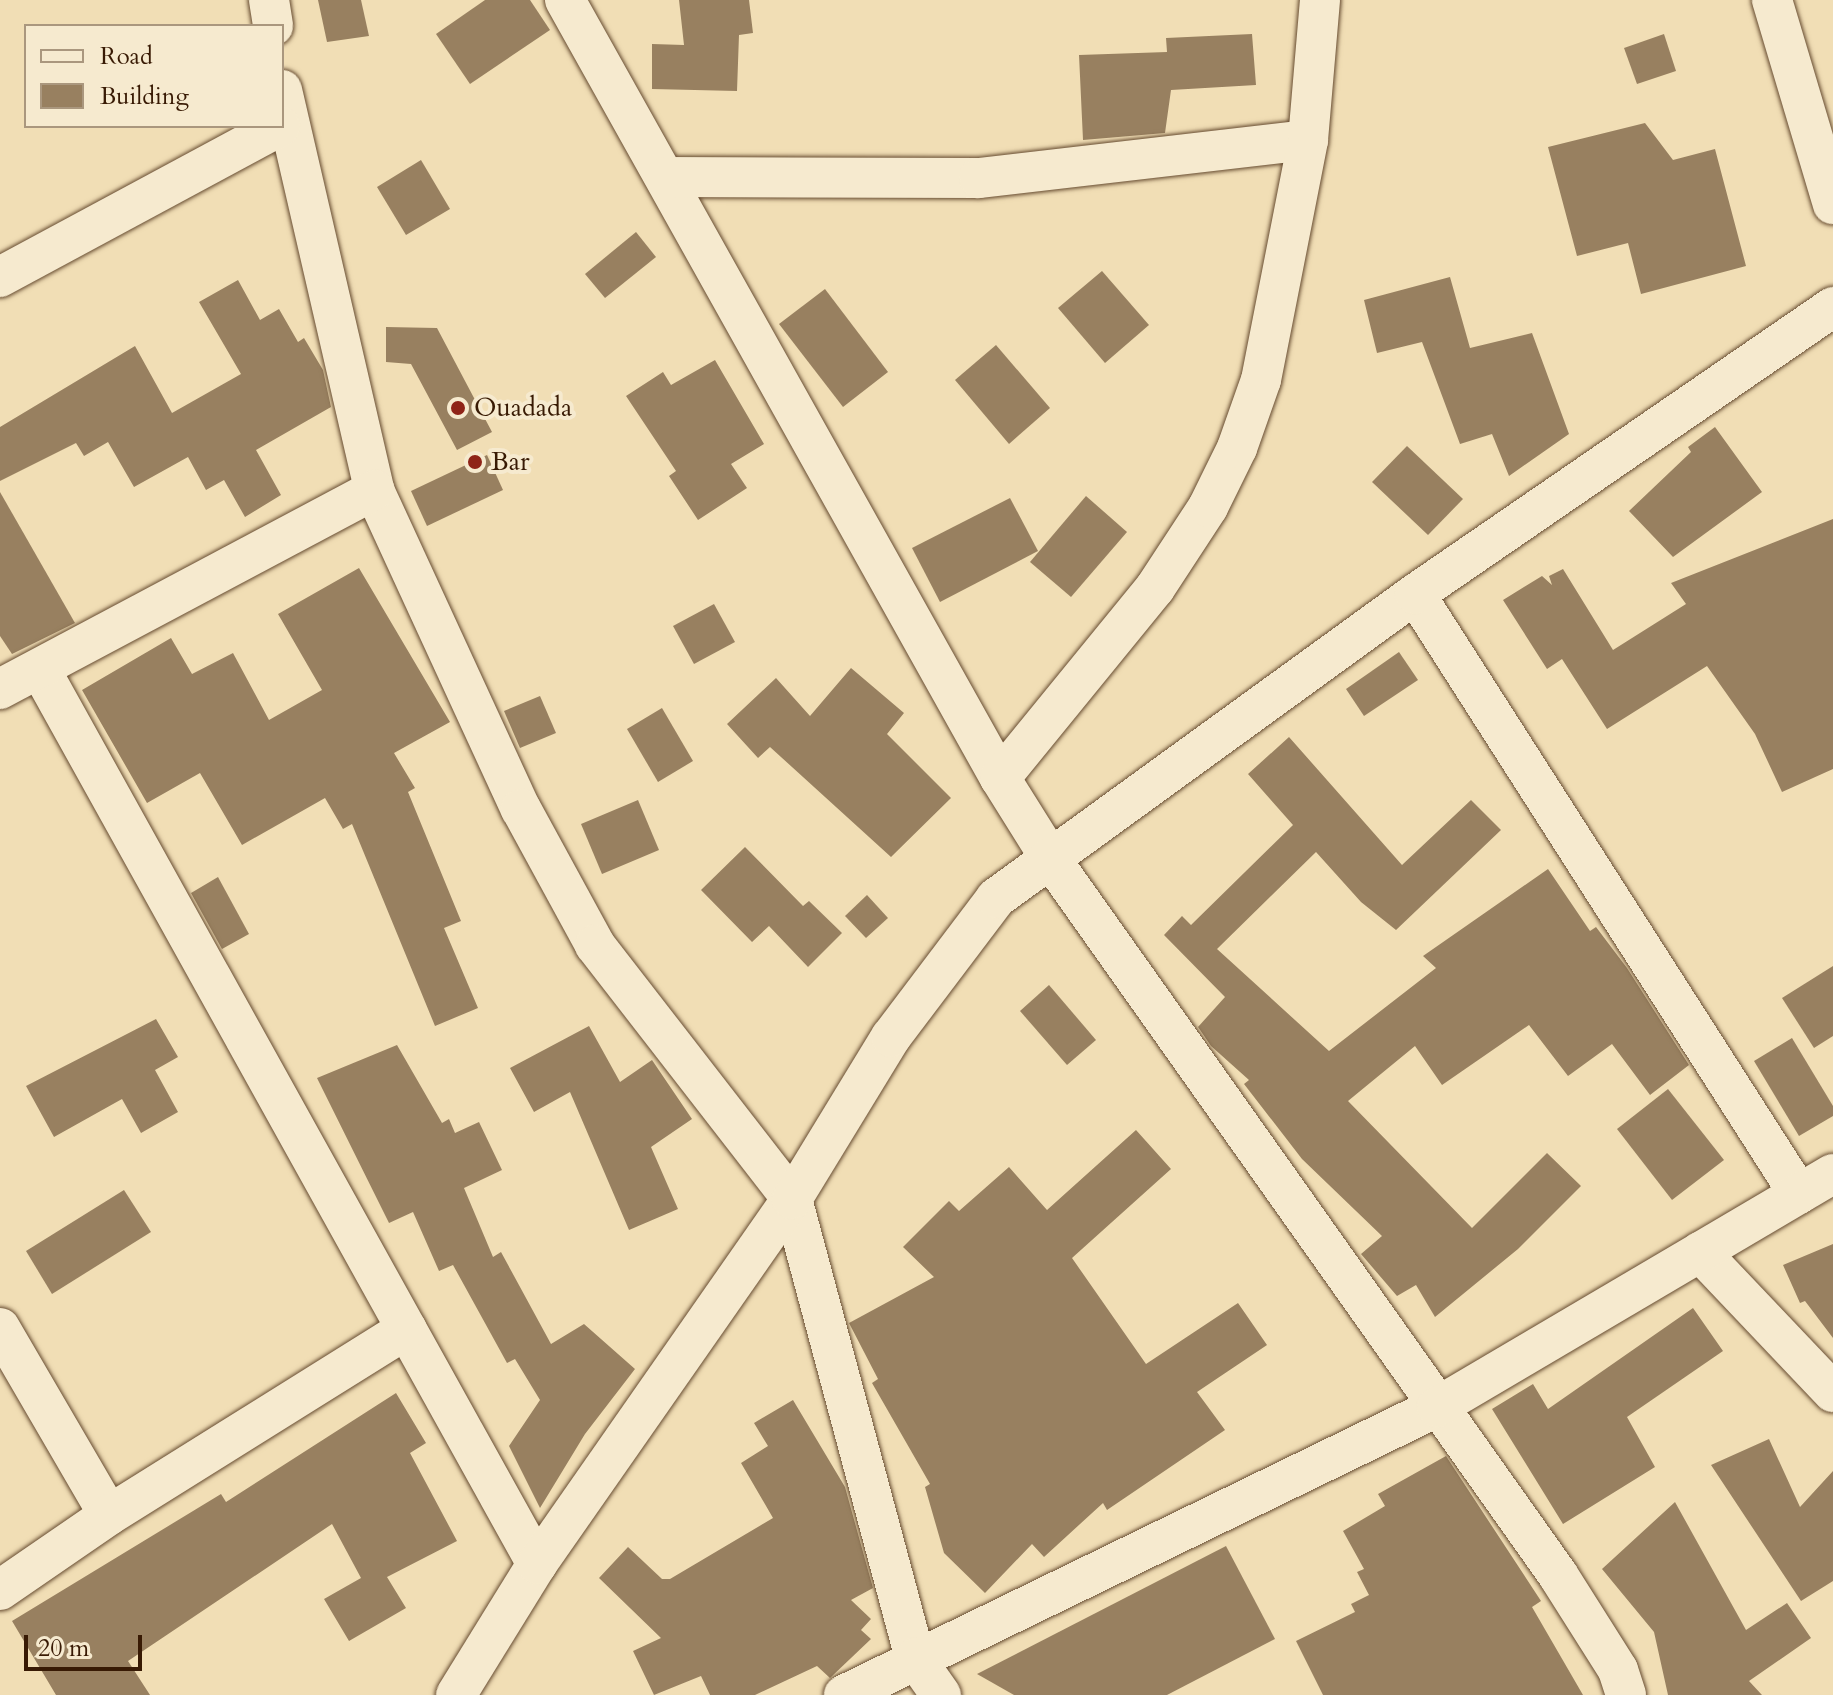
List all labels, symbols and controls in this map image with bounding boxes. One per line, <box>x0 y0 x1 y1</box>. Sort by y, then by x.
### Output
legend <box>24 24 284 128</box>
text: Road <box>100 40 153 73</box>
text: Building <box>100 80 189 113</box>
place label: Ouadada <box>474 392 572 424</box>
marker: Ouadada <box>449 399 467 417</box>
place label: Bar <box>491 446 529 478</box>
marker: Bar <box>466 453 484 471</box>
scale bar <box>28 1619 146 1669</box>
text: 20 m <box>38 1632 89 1665</box>

